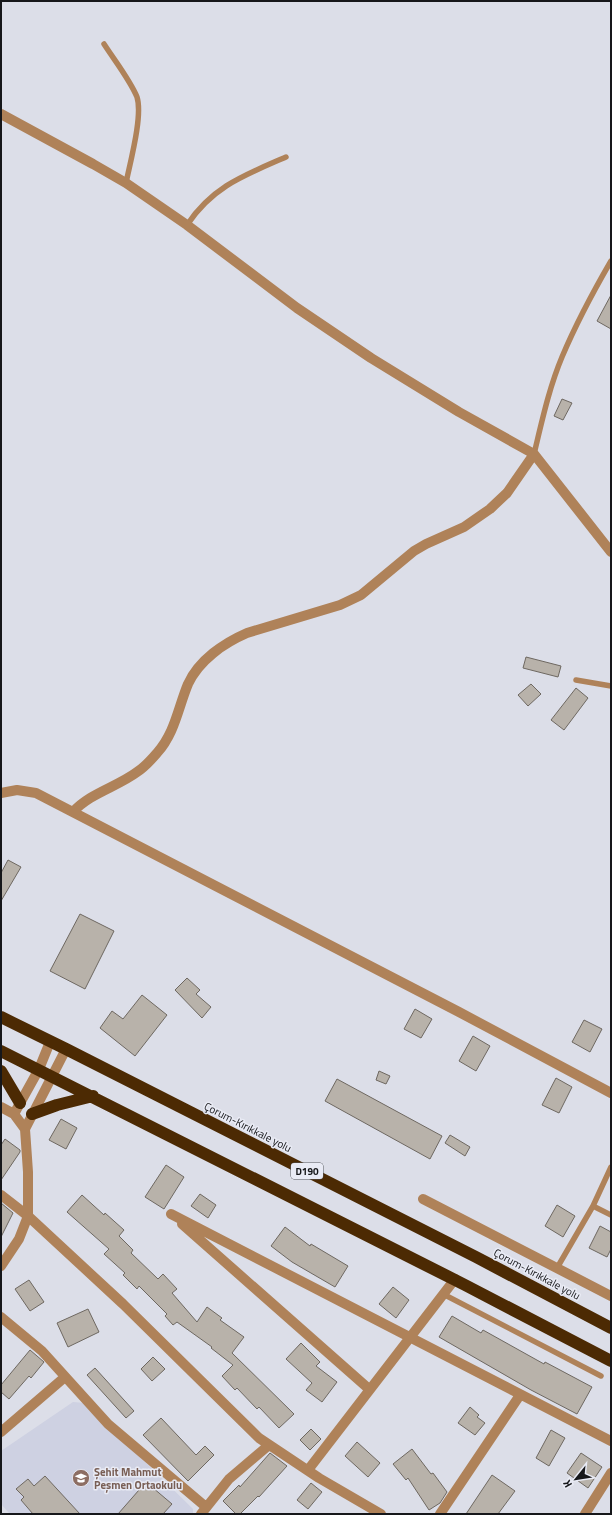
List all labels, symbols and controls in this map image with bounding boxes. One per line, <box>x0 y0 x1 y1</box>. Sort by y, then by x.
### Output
street label: Çorum-Kırıkkale yolu <box>202 1098 295 1156</box>
road number: D190 <box>291 1163 323 1179</box>
street label: Çorum-Kırıkkale yolu <box>491 1244 583 1304</box>
north arrow <box>556 1459 596 1499</box>
place label: Şehit Mahmut Peşmen Ortaokulu <box>94 1464 182 1493</box>
school or university icon: Şehit Mahmut Peşmen Ortaokulu <box>71 1468 91 1488</box>
text: K <box>559 1477 576 1491</box>

